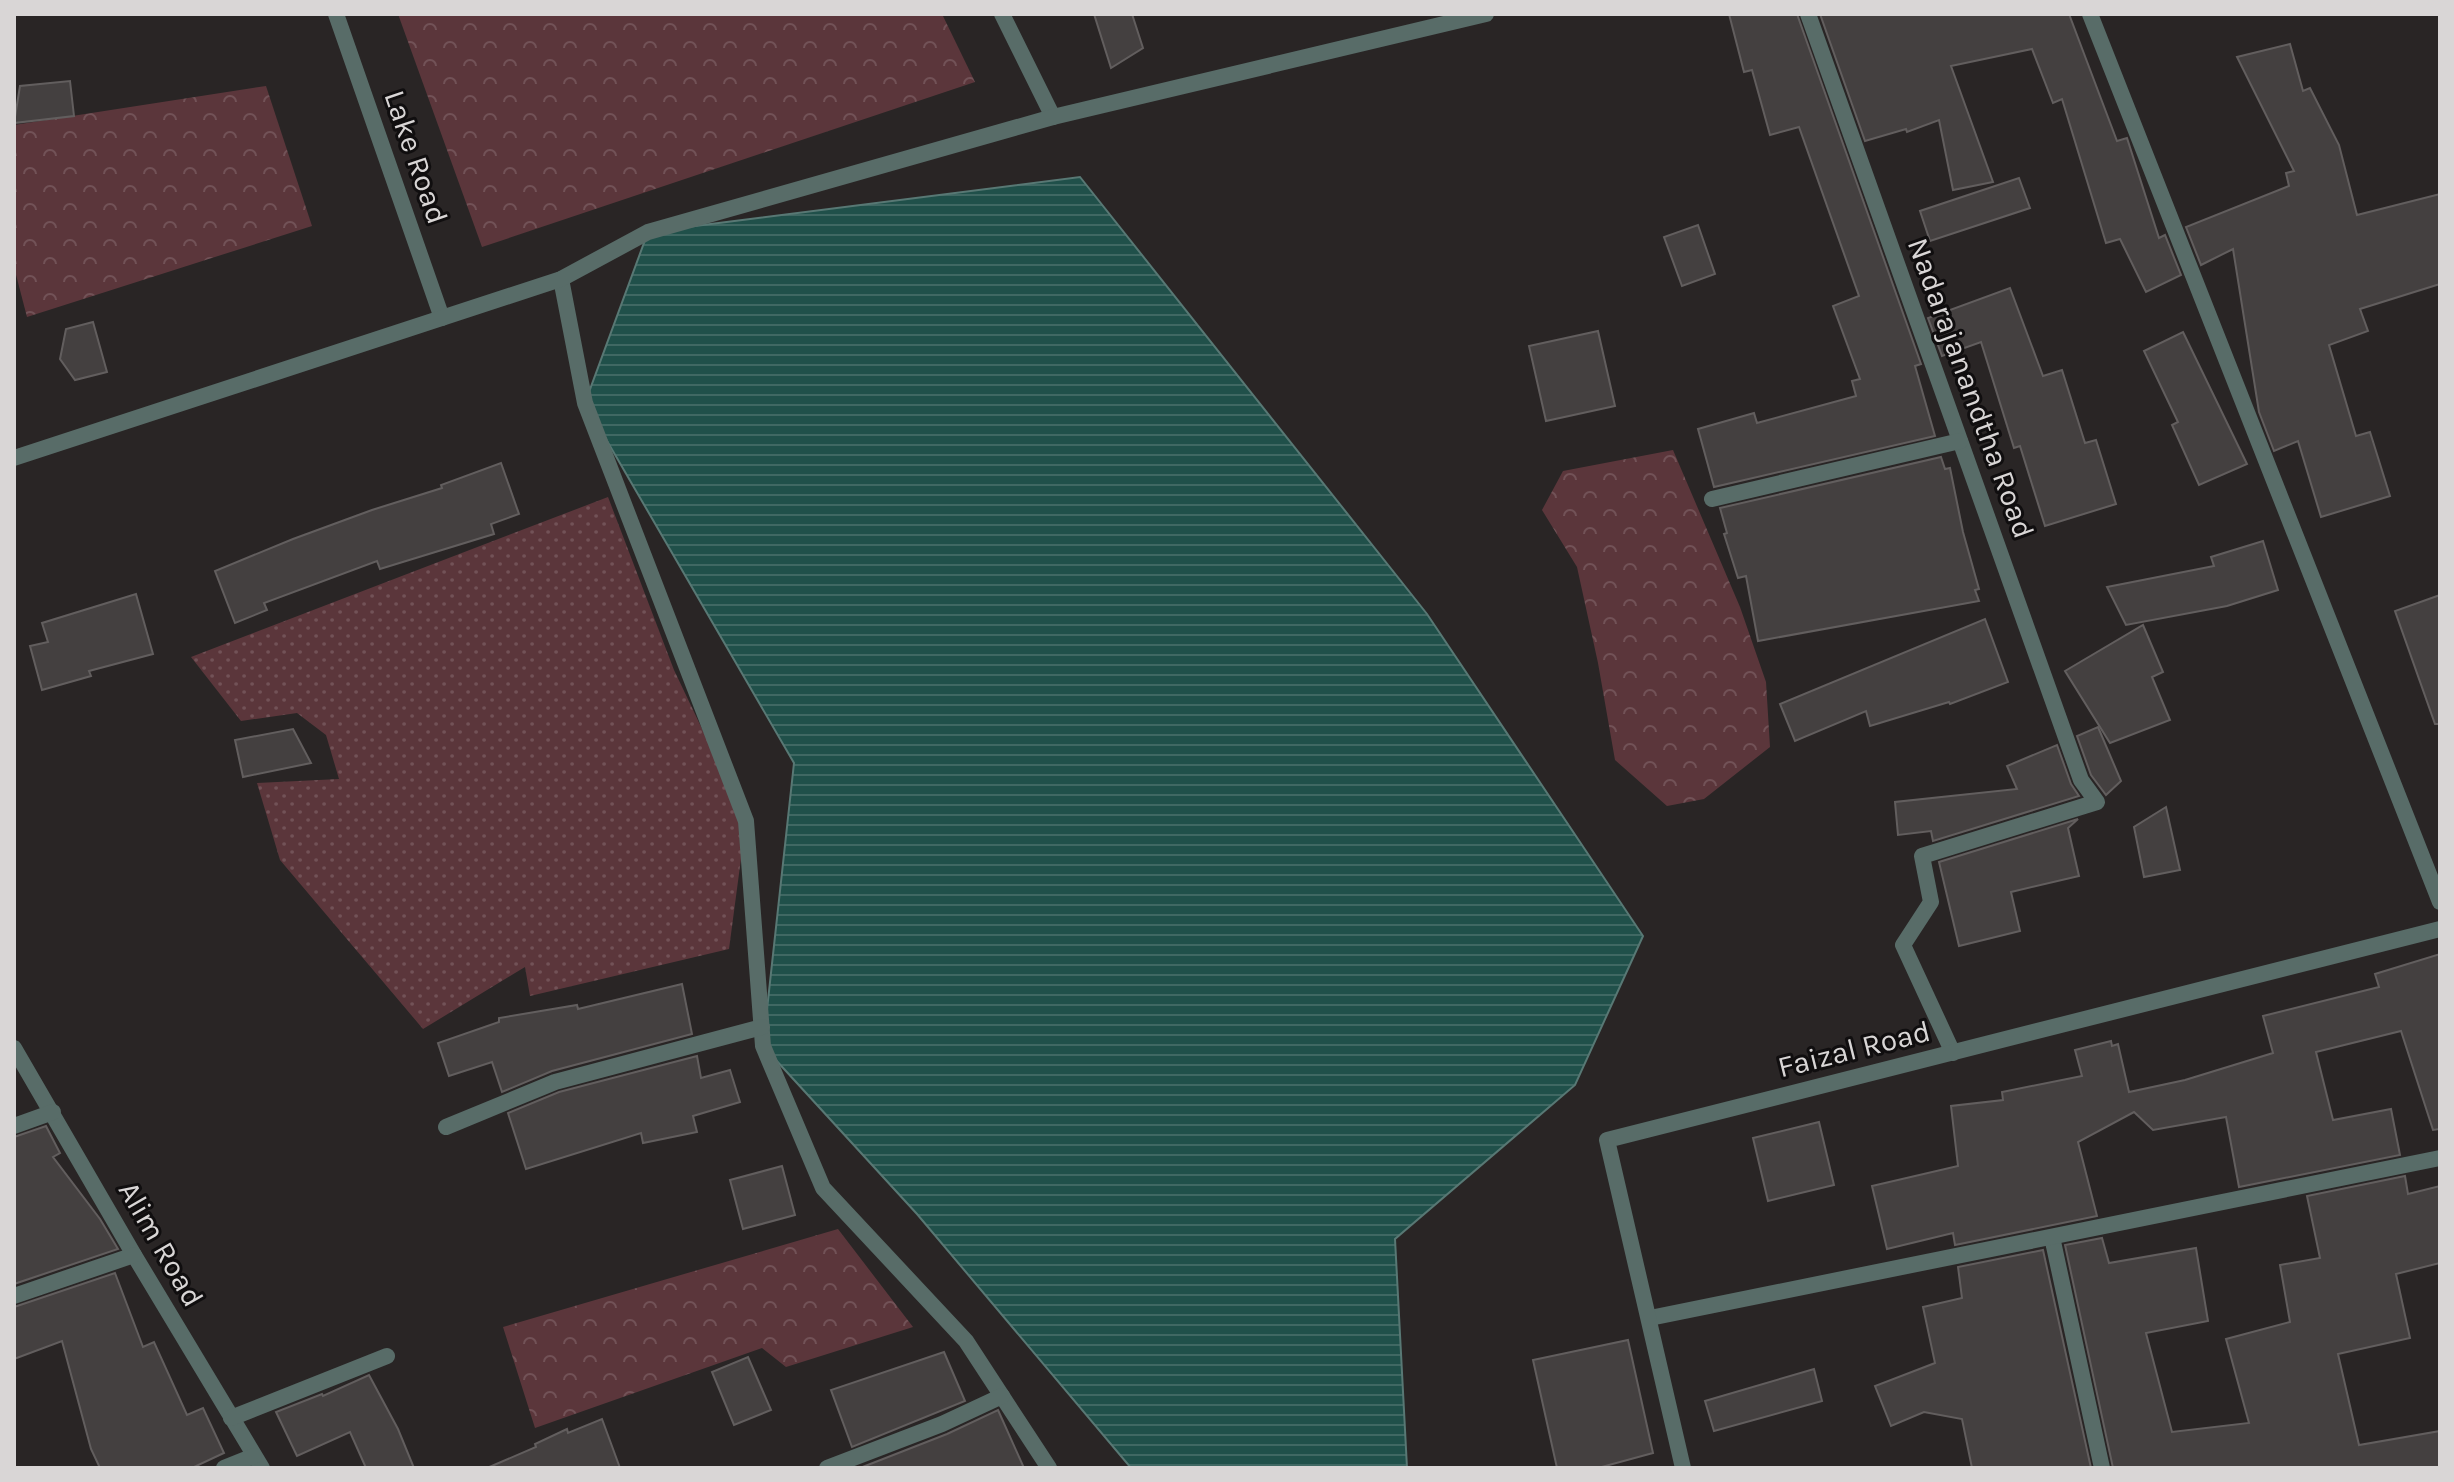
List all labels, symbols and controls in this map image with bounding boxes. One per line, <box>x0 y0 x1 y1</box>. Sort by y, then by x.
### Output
street label: Lake Road <box>376 85 456 229</box>
street label: Nadarajanandtha Road <box>1900 233 2042 543</box>
street label: Faizal Road <box>1774 1013 1934 1085</box>
street label: Alim Road <box>111 1175 211 1313</box>

